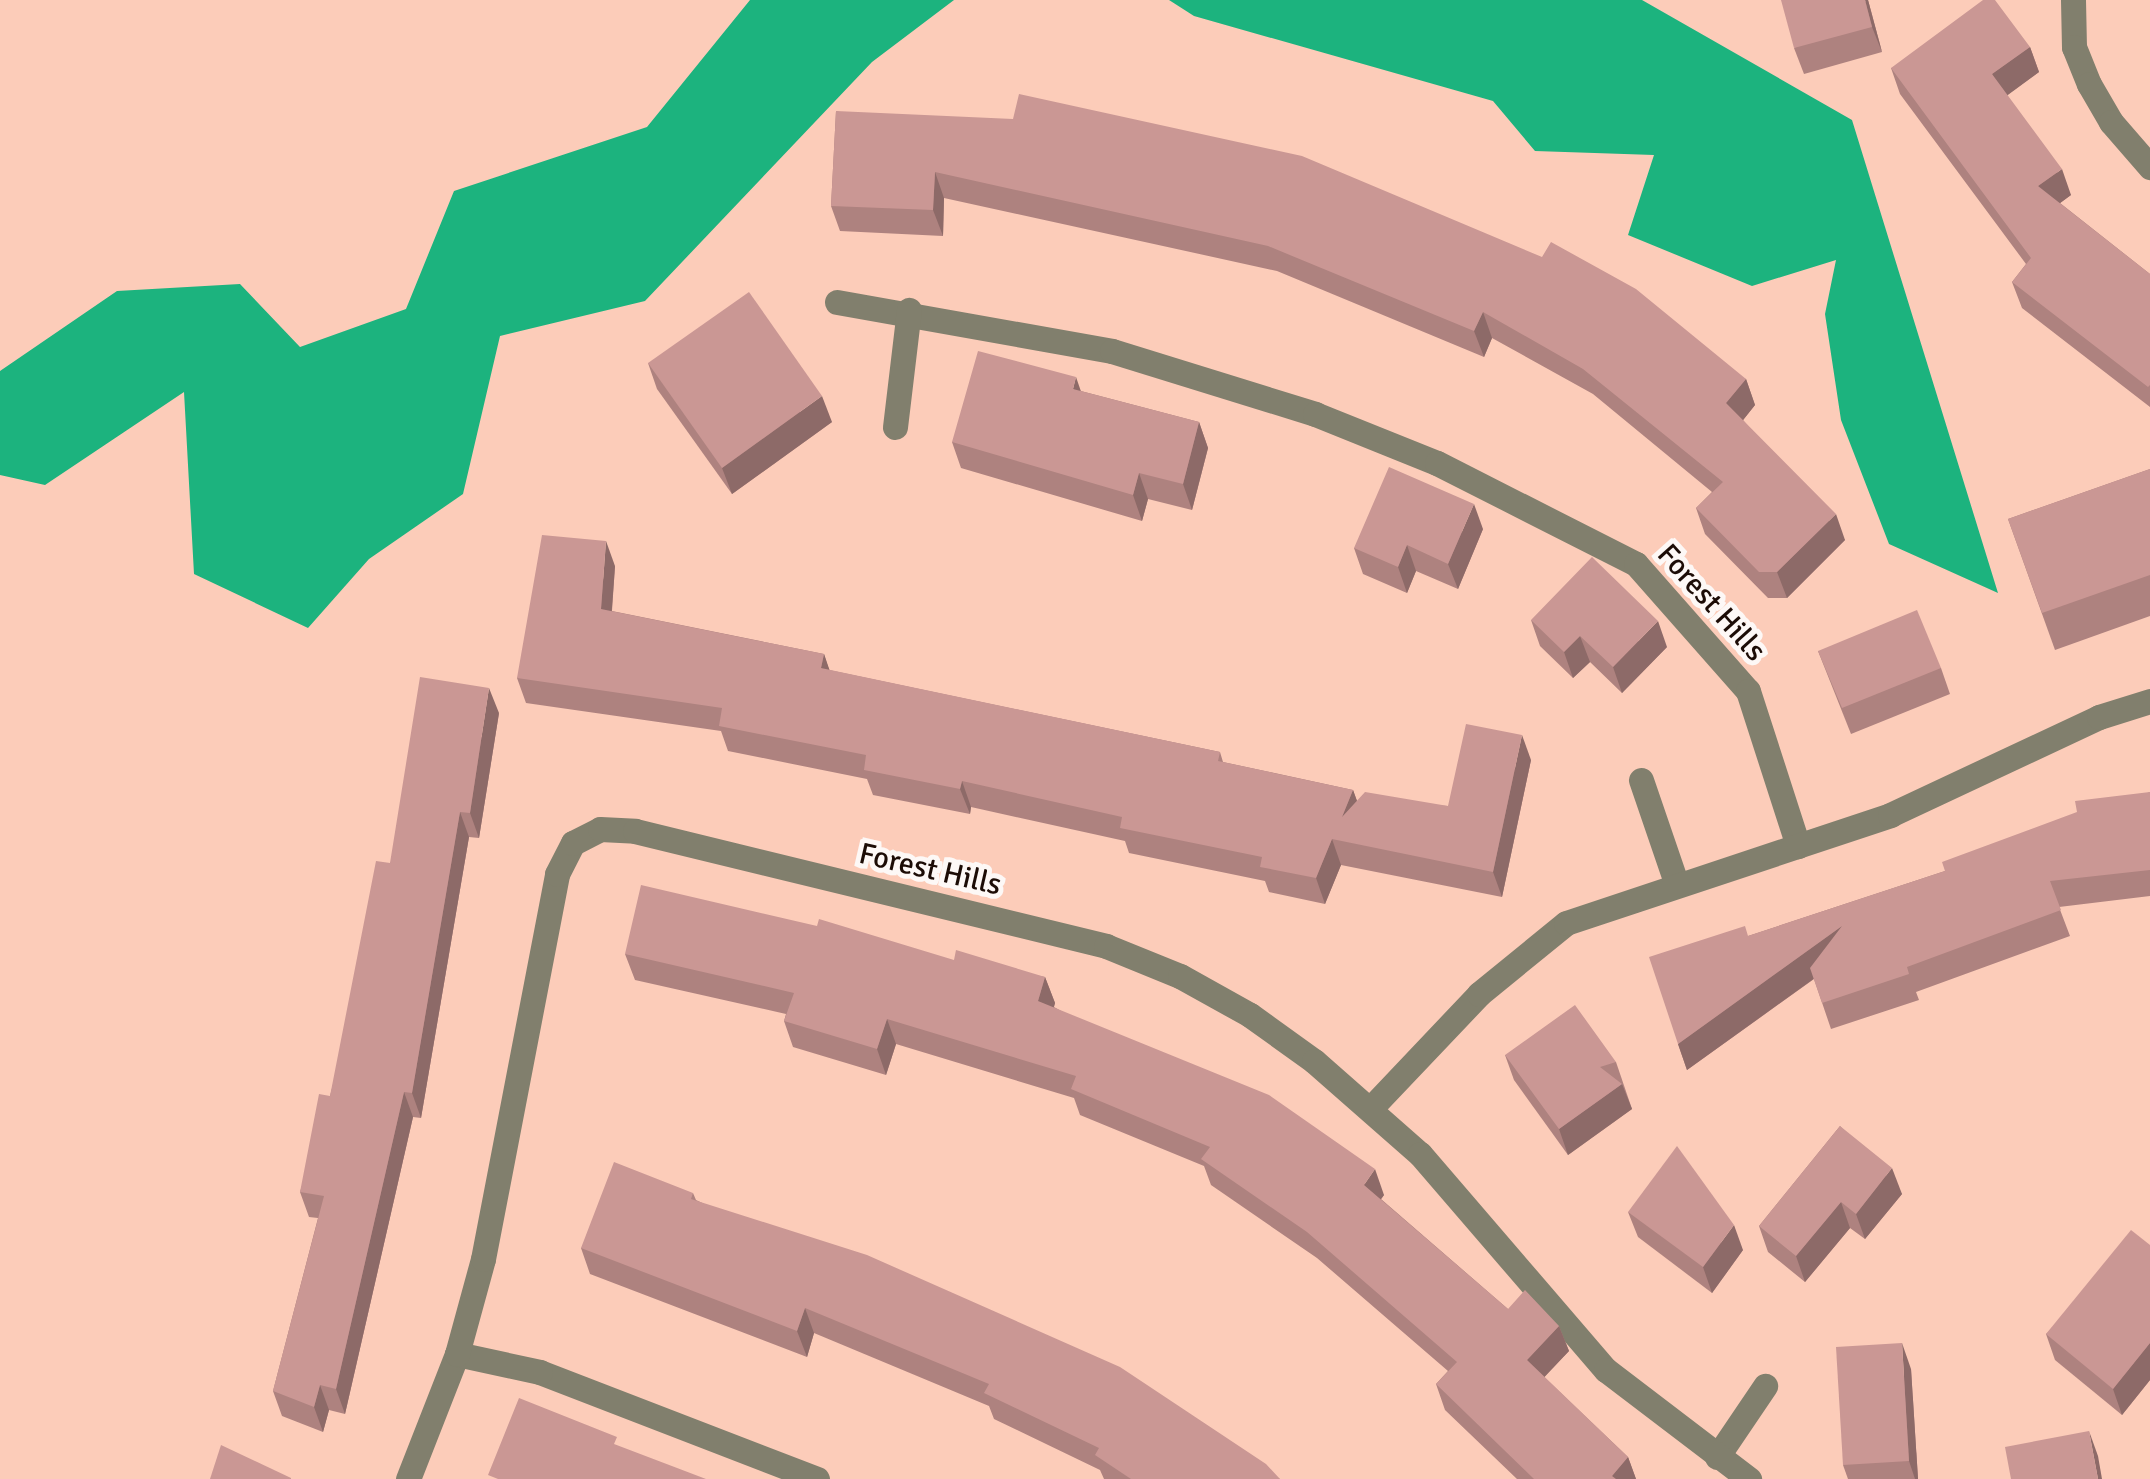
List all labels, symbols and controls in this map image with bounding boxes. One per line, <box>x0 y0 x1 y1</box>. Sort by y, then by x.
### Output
street label: Forest Hills <box>1649 537 1773 669</box>
street label: Forest Hills <box>855 836 1005 904</box>

